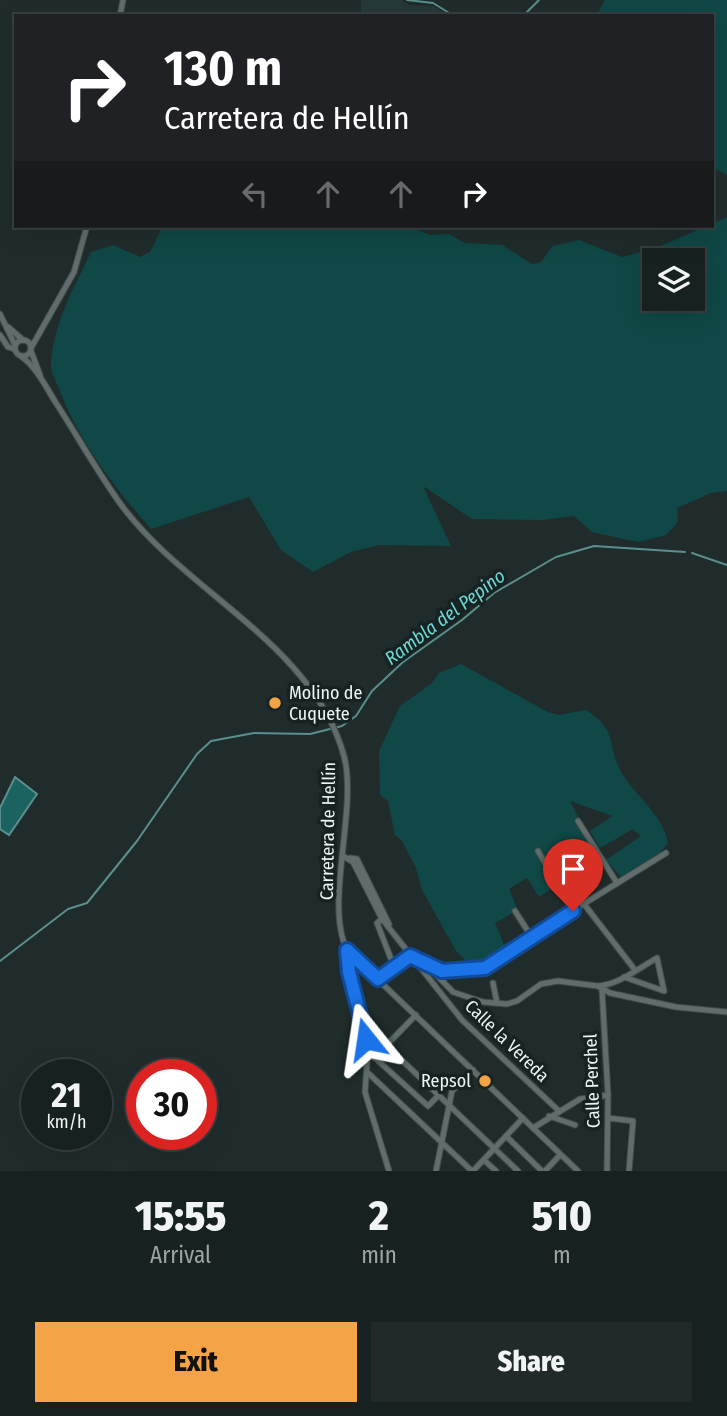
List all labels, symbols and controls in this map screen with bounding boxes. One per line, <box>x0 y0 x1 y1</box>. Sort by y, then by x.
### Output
text: 130 m <box>164 39 282 98</box>
icon: right <box>49 42 140 133</box>
text: Carretera de Hellín <box>164 99 410 137</box>
icon: left <box>236 175 274 213</box>
icon: ahead <box>309 175 347 213</box>
icon: ahead <box>382 175 420 213</box>
icon: right <box>455 175 493 213</box>
map controls <box>642 248 705 311</box>
button: layers <box>642 248 705 311</box>
water label: Rambla del Pepino <box>380 564 510 670</box>
place label: Molino de Cuquete <box>289 682 362 725</box>
marker: Molino de Cuquete <box>267 695 283 711</box>
street label: Carretera de Hellín <box>316 762 340 900</box>
pin <box>543 839 603 911</box>
icon: arrive <box>554 850 592 888</box>
street label: Calle la Vereda <box>460 995 554 1087</box>
position arrow <box>329 1002 403 1076</box>
street label: Calle Perchel <box>579 1033 605 1129</box>
speed limit sign: 30 <box>126 1059 217 1150</box>
place label: Repsol <box>421 1070 471 1092</box>
marker: Repsol <box>477 1073 493 1089</box>
text: 21 <box>51 1074 82 1116</box>
text: km/h <box>46 1111 87 1133</box>
text: 15:55 <box>135 1191 226 1241</box>
text: 2 <box>369 1191 389 1241</box>
text: 510 <box>532 1191 592 1241</box>
text: Arrival <box>150 1241 211 1269</box>
text: min <box>361 1241 397 1269</box>
text: m <box>553 1241 571 1269</box>
button: Exit <box>35 1322 357 1402</box>
button: Share <box>371 1322 692 1402</box>

